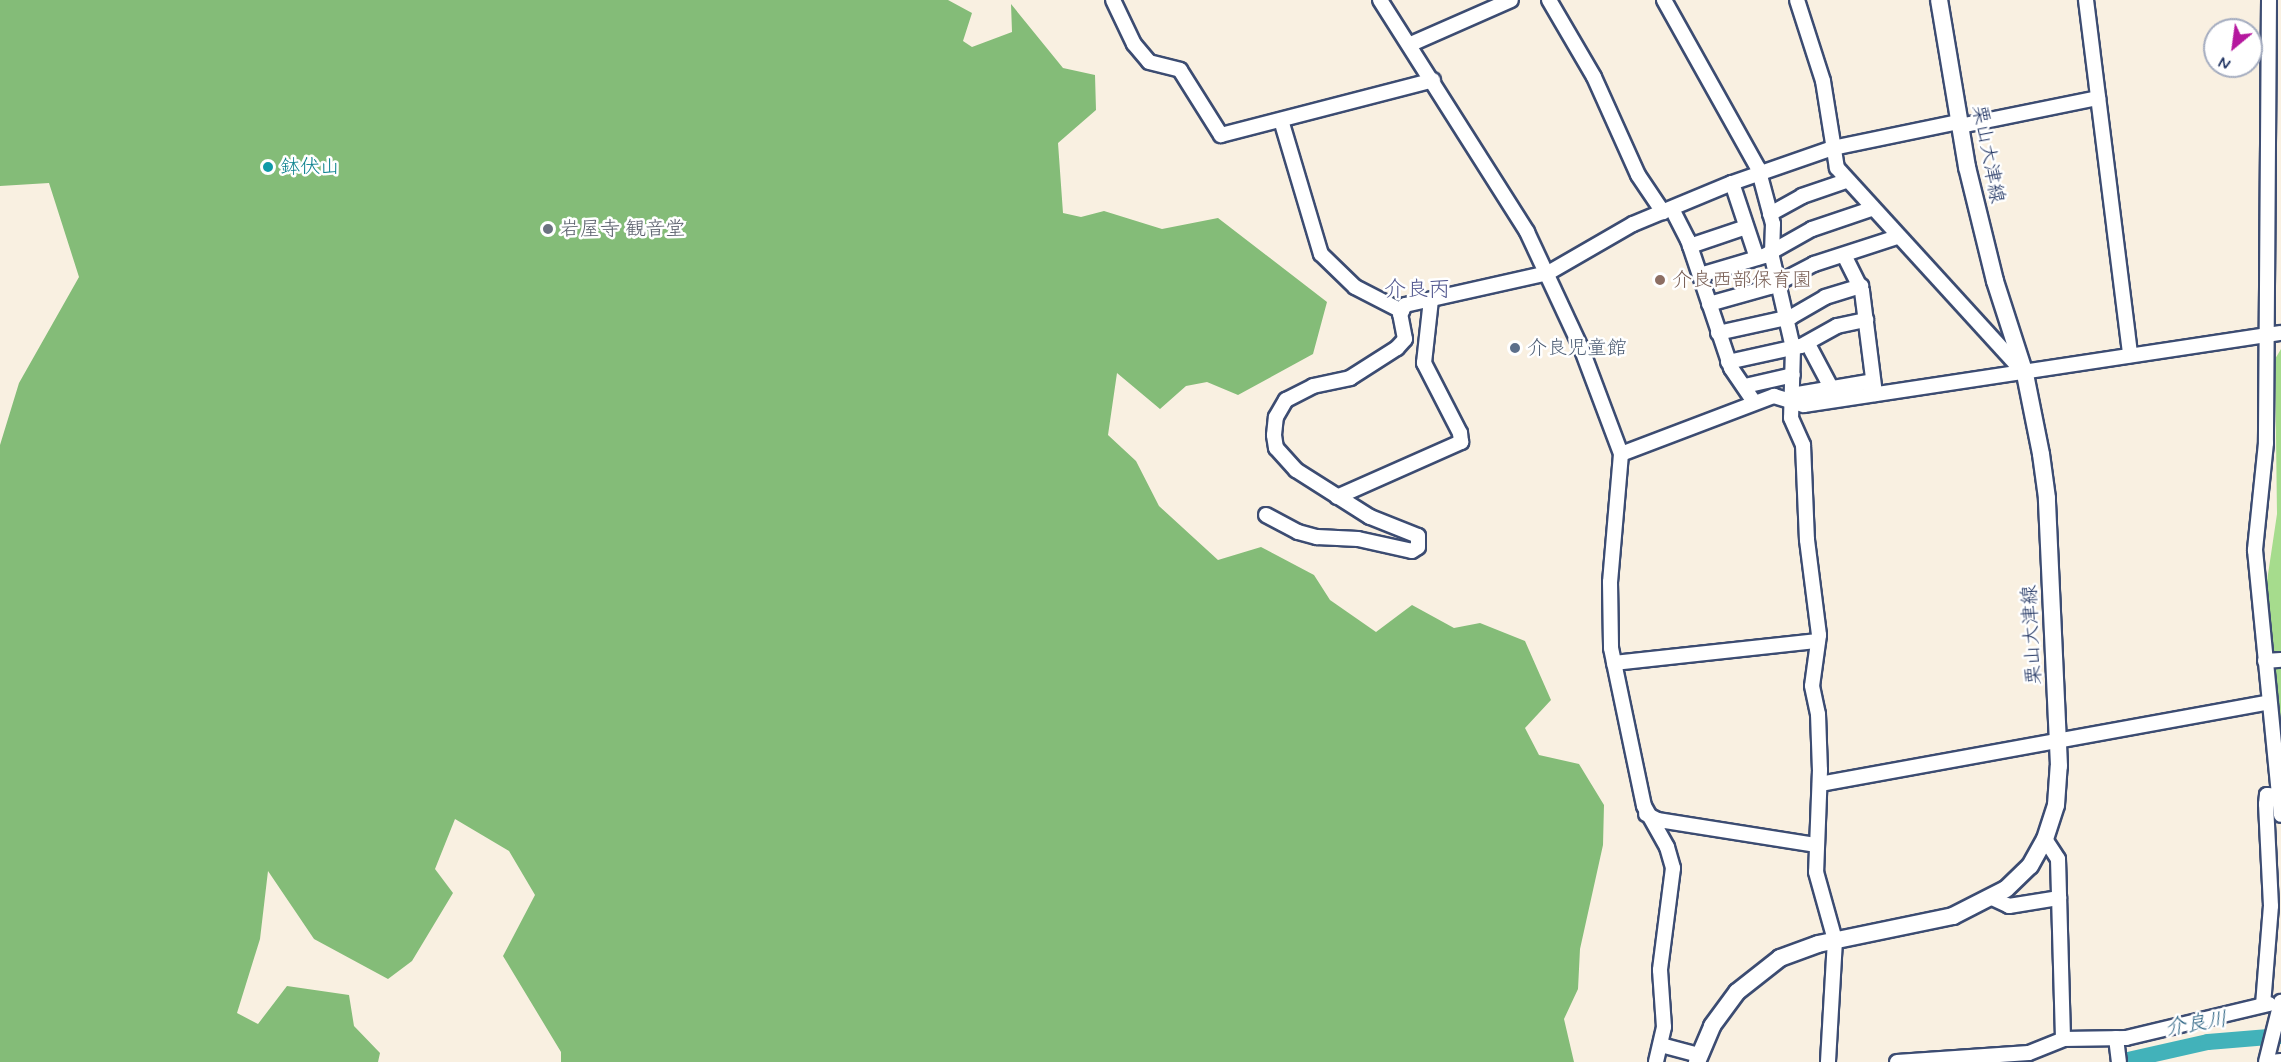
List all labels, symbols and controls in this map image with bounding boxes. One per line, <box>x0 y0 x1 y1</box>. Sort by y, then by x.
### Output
north arrow <box>2203 18 2263 78</box>
text: N <box>2215 51 2235 74</box>
street label: 栗山大津線 <box>1967 103 2009 205</box>
place label: 鉢伏山 <box>280 155 340 179</box>
marker: 鉢伏山 <box>261 160 275 174</box>
place label: 岩屋寺 観音堂 <box>560 217 685 241</box>
marker: 岩屋寺 観音堂 <box>541 222 555 236</box>
place label: 介良西部保育園 <box>1672 268 1812 292</box>
marker: 介良西部保育園 <box>1653 273 1667 287</box>
district label: 介良丙 <box>1384 278 1450 304</box>
place label: 介良児童館 <box>1527 336 1627 360</box>
marker: 介良児童館 <box>1508 341 1522 355</box>
street label: 栗山大津線 <box>2017 584 2047 686</box>
water label: 介良川 <box>2163 1007 2229 1041</box>

